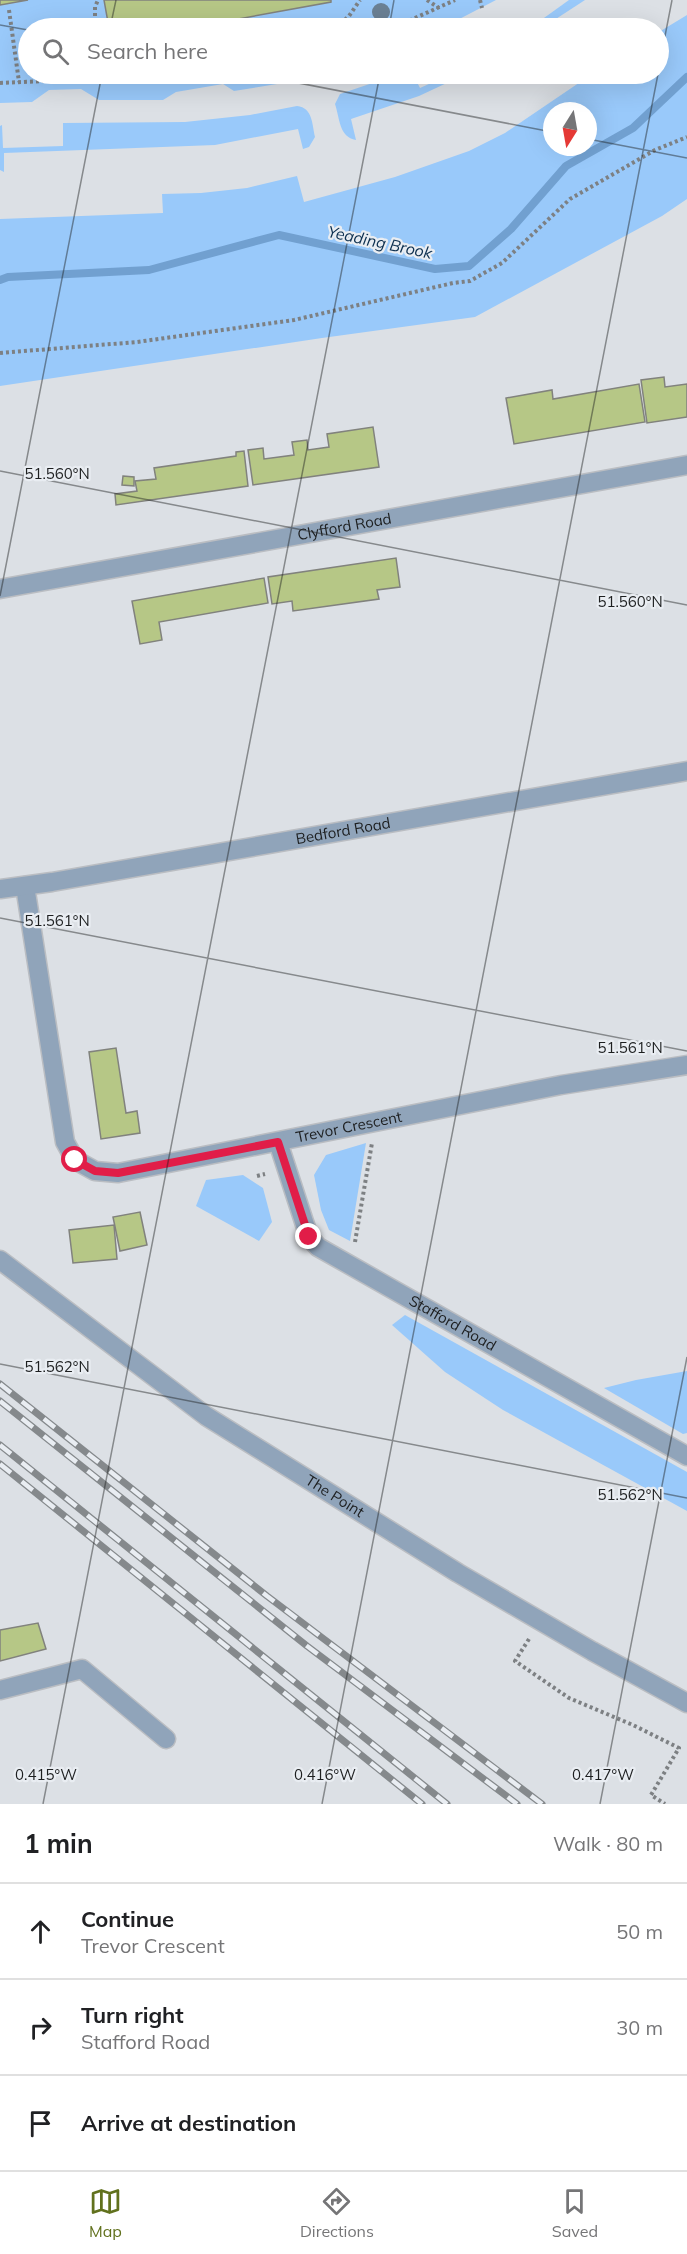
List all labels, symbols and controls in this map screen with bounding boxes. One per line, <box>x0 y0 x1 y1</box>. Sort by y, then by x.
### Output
search box <box>18 18 669 84</box>
icon: search <box>39 35 72 68</box>
text: Search here <box>87 37 208 65</box>
north arrow <box>543 102 597 156</box>
water label: Yeading Brook <box>326 221 435 263</box>
text: 51.560°N <box>24 464 90 483</box>
street label: Clyfford Road <box>296 509 393 544</box>
text: 51.560°N <box>597 592 663 611</box>
street label: Bedford Road <box>294 813 392 848</box>
text: 51.561°N <box>24 911 90 930</box>
text: 51.561°N <box>597 1038 663 1057</box>
street label: Trevor Crescent <box>294 1107 404 1146</box>
route start <box>61 1146 87 1172</box>
route end <box>295 1223 321 1249</box>
street label: Stafford Road <box>406 1291 500 1355</box>
text: 51.562°N <box>24 1357 90 1376</box>
street label: The Point <box>302 1470 368 1521</box>
text: 51.562°N <box>597 1485 663 1504</box>
text: 0.415°W <box>15 1765 77 1784</box>
text: 0.416°W <box>294 1765 356 1784</box>
text: 0.417°W <box>572 1765 634 1784</box>
text: 1 min <box>24 1827 93 1860</box>
text: Walk · 80 m <box>553 1831 663 1856</box>
text: Continue <box>81 1905 174 1933</box>
icon: ahead <box>24 1915 57 1948</box>
text: 50 m <box>616 1919 663 1944</box>
text: Trevor Crescent <box>81 1933 225 1958</box>
text: Turn right <box>81 2001 184 2029</box>
icon: right <box>24 2011 57 2044</box>
text: 30 m <box>616 2015 663 2040</box>
text: Stafford Road <box>81 2029 210 2054</box>
icon: arrive <box>24 2107 57 2140</box>
text: Arrive at destination <box>81 2109 296 2137</box>
tab: Map <box>89 2185 122 2241</box>
tab: Directions <box>300 2185 374 2241</box>
tab: Saved <box>552 2185 598 2241</box>

